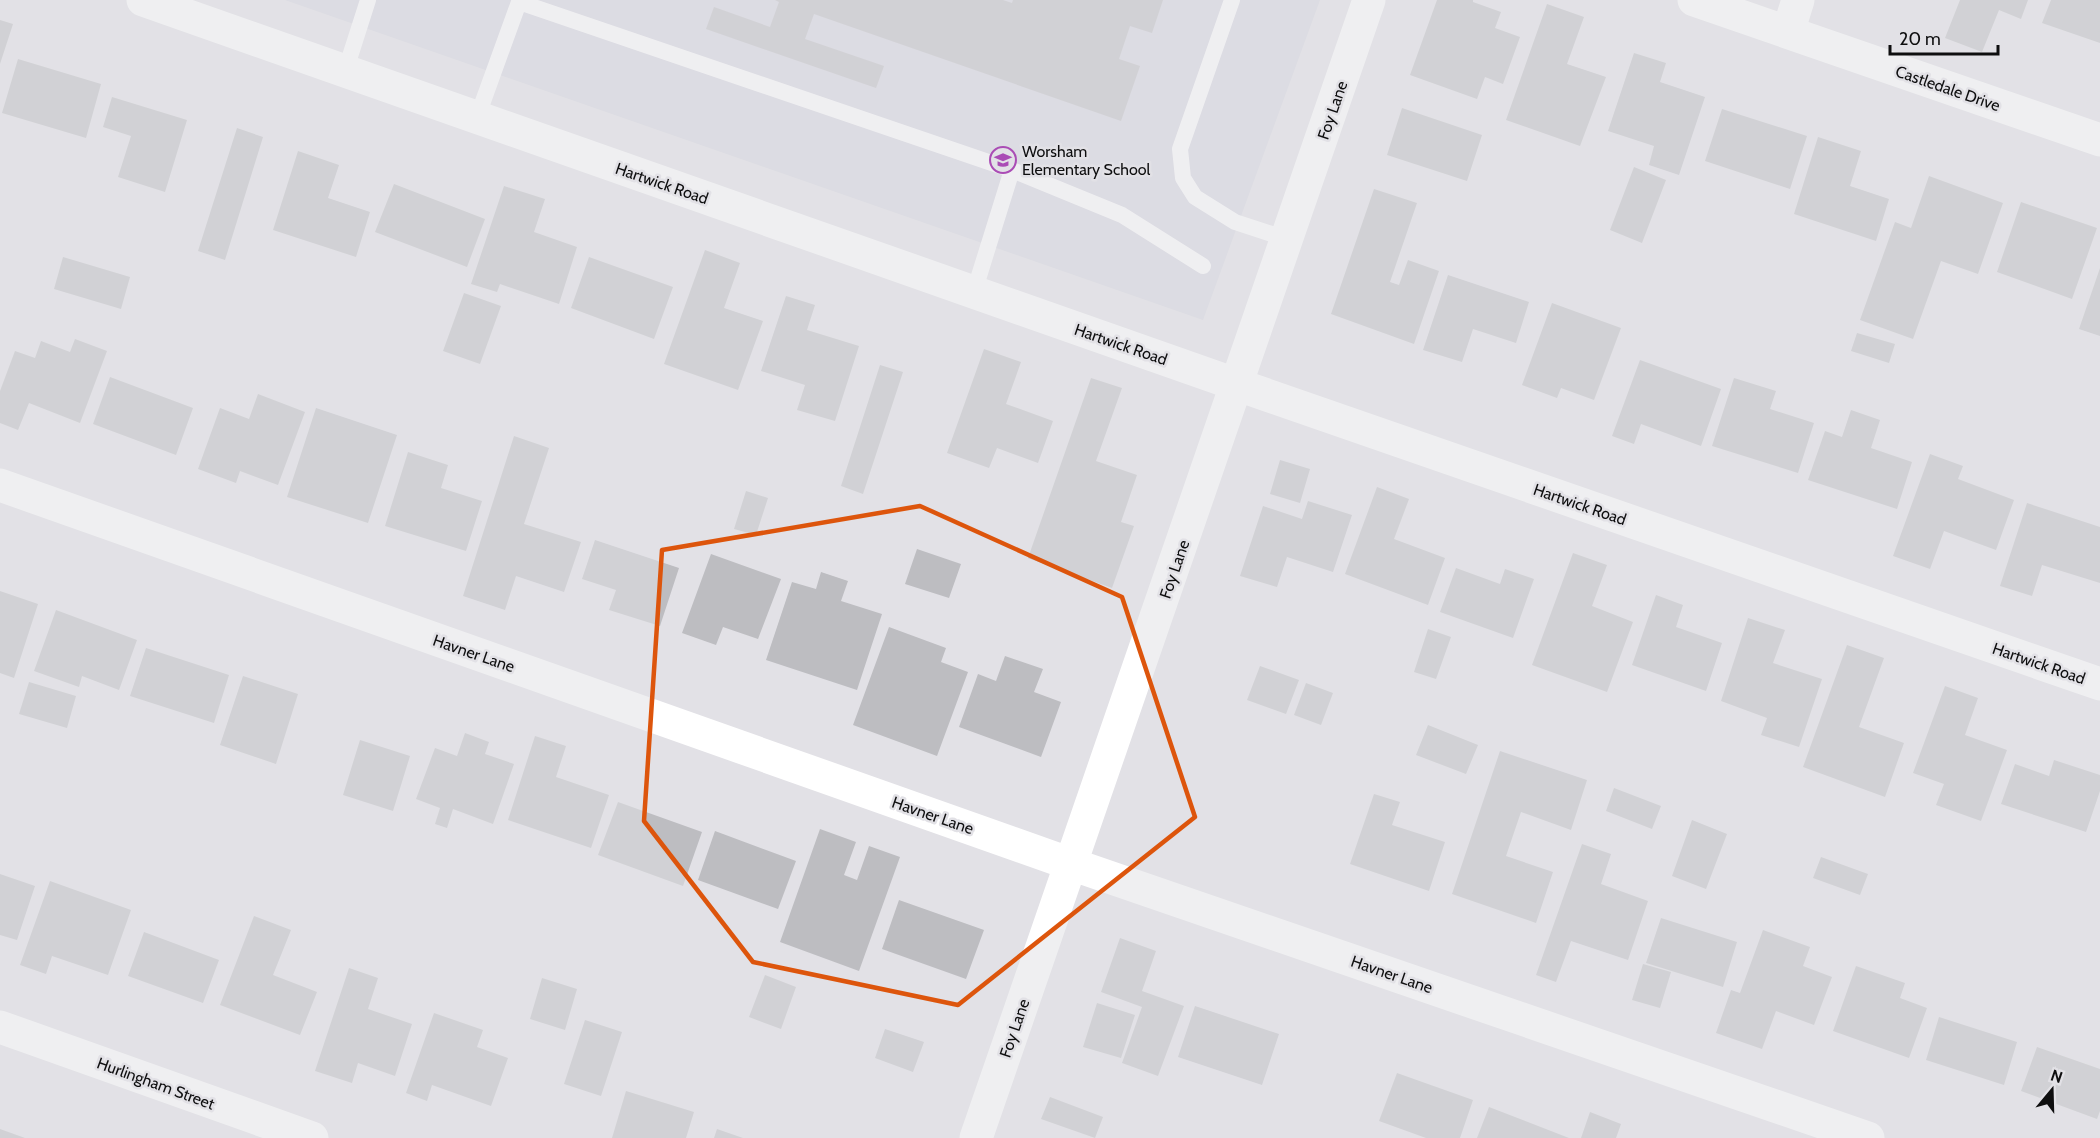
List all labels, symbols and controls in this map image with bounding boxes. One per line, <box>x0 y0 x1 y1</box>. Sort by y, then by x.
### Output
scale bar <box>1890 18 1998 56</box>
text: 20 m <box>1899 28 1941 50</box>
street label: Castledale Drive <box>1893 62 2003 115</box>
street label: Foy Lane <box>1314 78 1351 142</box>
place label: Worsham Elementary School <box>1022 142 1150 179</box>
school or university icon: Worsham Elementary School <box>988 145 1018 175</box>
street label: Hartwick Road <box>613 159 711 208</box>
street label: Hartwick Road <box>1072 320 1170 369</box>
street label: Hartwick Road <box>1531 480 1629 529</box>
street label: Foy Lane <box>1156 537 1193 601</box>
street label: Havner Lane <box>431 631 517 676</box>
street label: Hartwick Road <box>1990 639 2088 688</box>
street label: Havner Lane <box>890 793 976 838</box>
street label: Havner Lane <box>1349 952 1435 997</box>
street label: Foy Lane <box>996 996 1033 1060</box>
street label: Hurlingham Street <box>94 1053 218 1114</box>
north arrow <box>2022 1060 2082 1120</box>
text: N <box>2048 1065 2065 1087</box>

